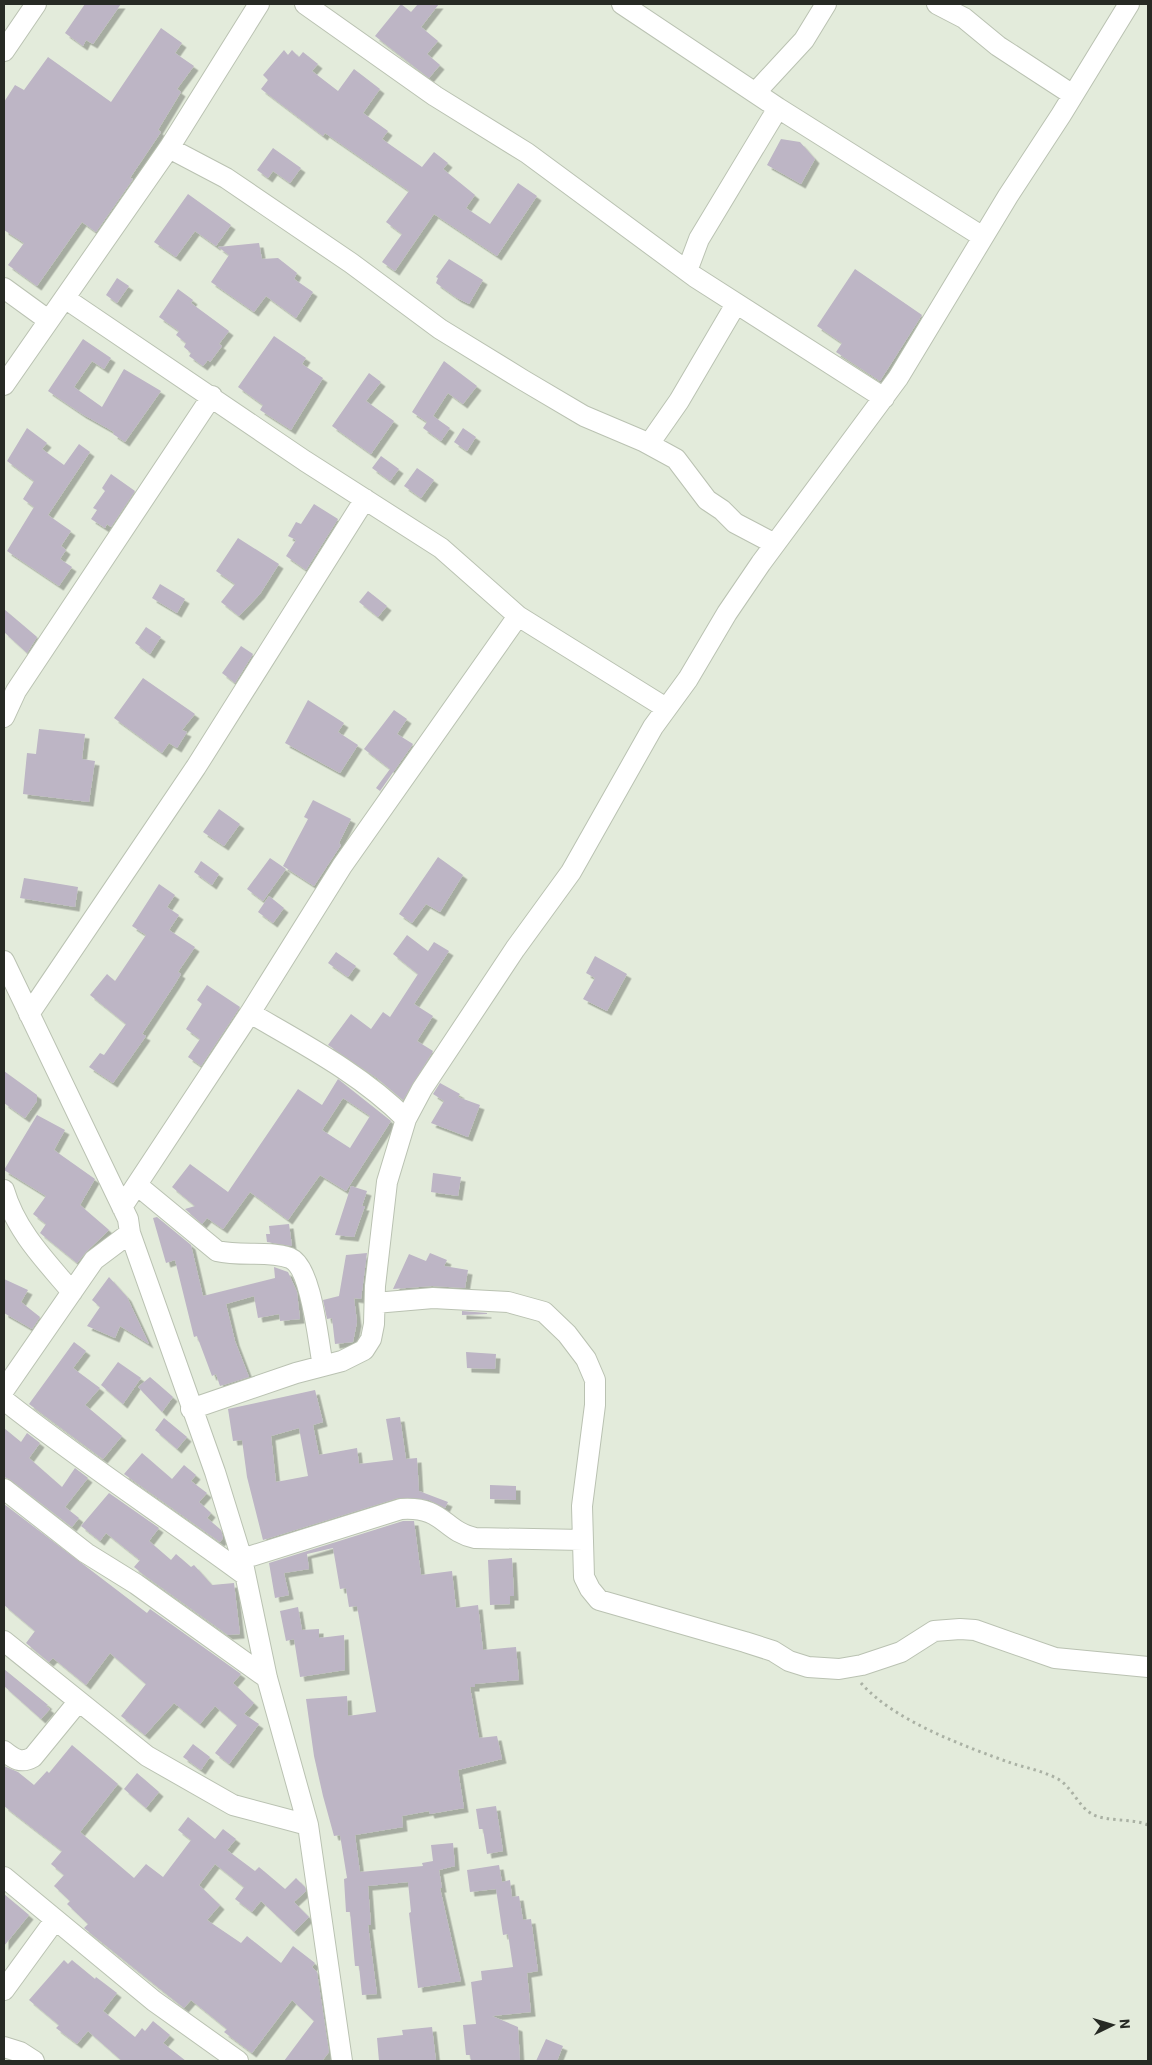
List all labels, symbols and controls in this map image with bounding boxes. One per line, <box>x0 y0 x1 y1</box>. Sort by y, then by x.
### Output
north arrow <box>1087 2000 1137 2050</box>
text: N <box>1116 2018 1134 2030</box>

